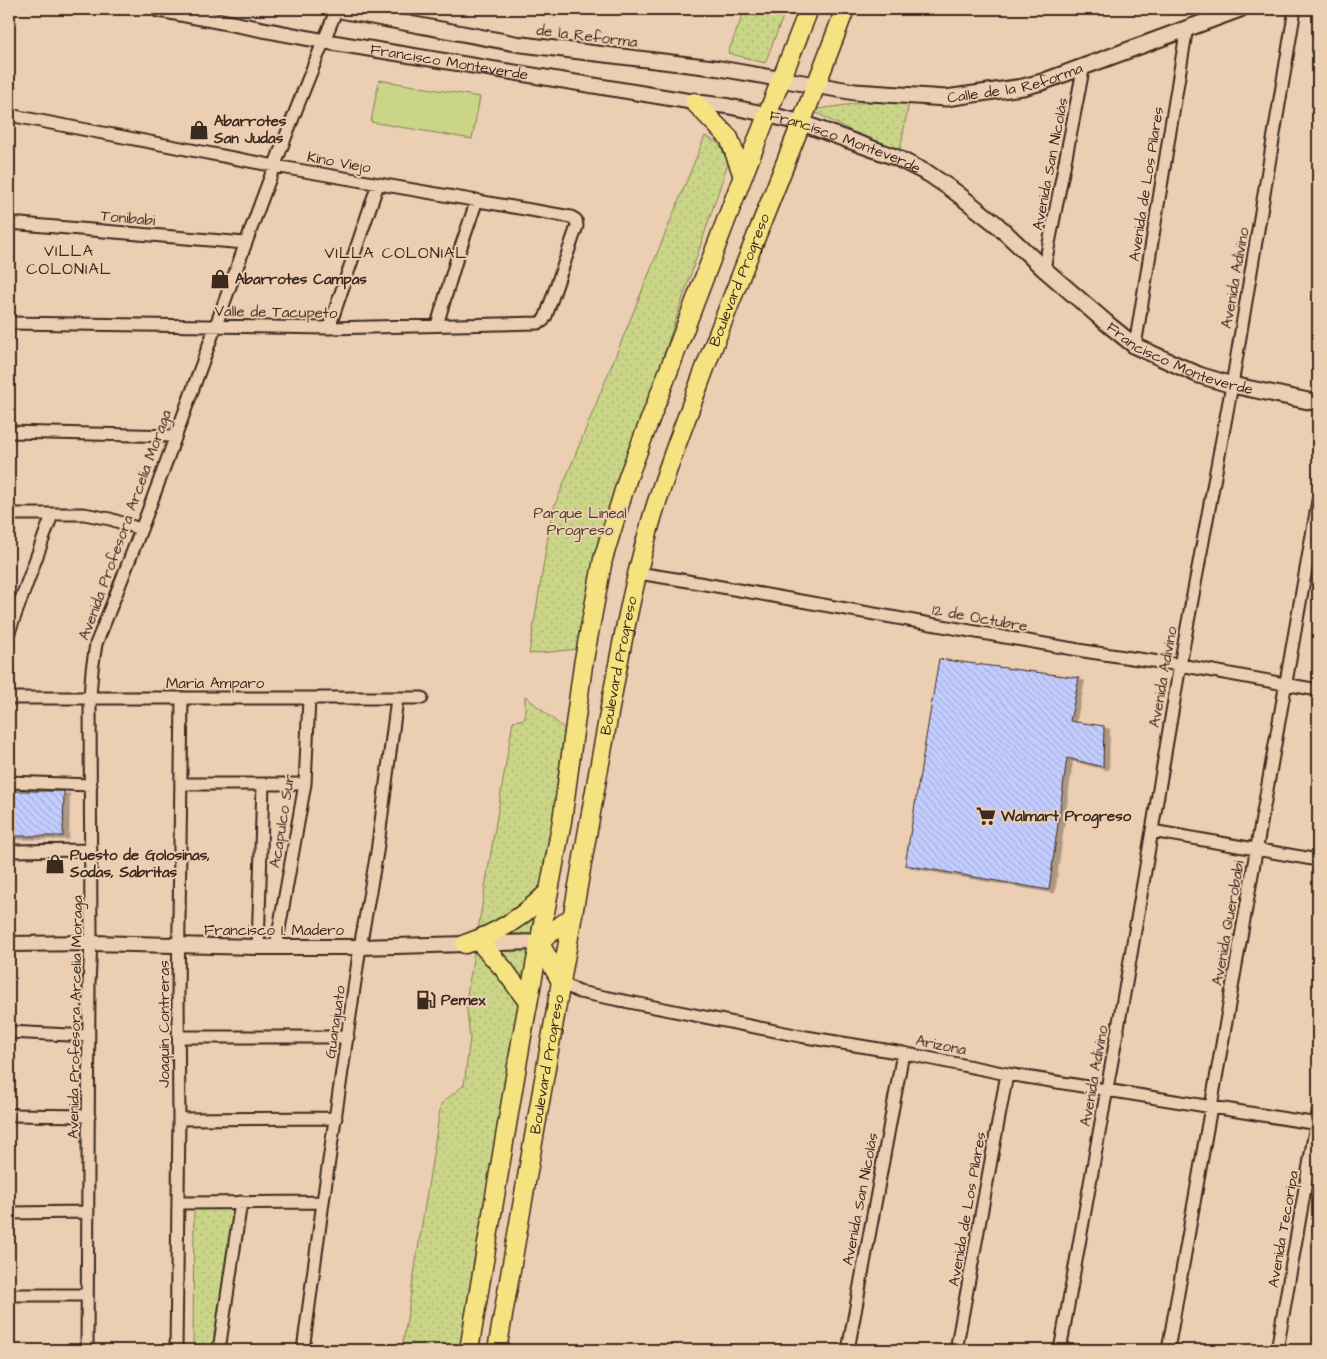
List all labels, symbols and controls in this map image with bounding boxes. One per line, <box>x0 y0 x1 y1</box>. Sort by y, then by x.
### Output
street label: de la Reforma <box>535 20 639 53</box>
street label: Francisco Monteverde <box>369 39 530 86</box>
street label: Calle de la Reforma <box>946 58 1086 109</box>
street label: Avenida San Nicolás <box>1027 96 1074 232</box>
street label: Francisco Monteverde <box>767 105 924 179</box>
street label: Avenida de Los Pilares <box>1124 105 1169 263</box>
place label: Abarrotes San Judas <box>213 111 287 149</box>
shop icon: Abarrotes San Judas <box>188 119 210 141</box>
street label: Kino Viejo <box>305 147 373 179</box>
street label: Tonibabi <box>100 206 157 231</box>
street label: Boulevard Progreso <box>704 210 775 350</box>
street label: Avenida Adivino <box>1216 225 1255 330</box>
district label: VILLA COLONIAL <box>26 240 112 280</box>
district label: VILLA COLONIAL <box>325 242 467 264</box>
shop icon: Abarrotes Campas <box>209 268 231 290</box>
place label: Abarrotes Campas <box>235 269 367 290</box>
street label: Valle de Tacupeto <box>214 301 338 324</box>
street label: Francisco Monteverde <box>1102 317 1255 400</box>
street label: Avenida Profesora Arcelia Moraga <box>74 407 178 644</box>
park label: Parque Lineal Progreso <box>533 503 627 542</box>
street label: Boulevard Progreso <box>595 594 643 737</box>
street label: 12 de Octubre <box>931 600 1029 637</box>
street label: Avenida Adivino <box>1144 624 1183 729</box>
street label: María Amparo <box>166 673 265 694</box>
street label: Acapulco Sur <box>265 773 300 869</box>
supermarket icon: Walmart Progreso <box>975 805 997 827</box>
place label: Walmart Progreso <box>1000 806 1132 829</box>
place label: Puesto de Golosinas, Sodas, Sabritas <box>69 845 210 883</box>
shop icon: Puesto de Golosinas, Sodas, Sabritas <box>44 853 66 875</box>
street label: Avenida Querobabi <box>1207 858 1250 987</box>
street label: Avenida Profesora Arcelia Moraga <box>63 895 89 1139</box>
street label: Francisco I. Madero <box>204 920 345 941</box>
street label: Joaquín Contreras <box>154 960 175 1088</box>
street label: Guanajuato <box>320 984 351 1060</box>
fuel station icon: Pemex <box>415 989 437 1011</box>
place label: Pemex <box>441 990 486 1011</box>
street label: Boulevard Progreso <box>525 993 570 1136</box>
street label: Avenida Adivino <box>1075 1023 1114 1128</box>
street label: Arizona <box>914 1030 968 1061</box>
street label: Avenida de Los Pilares <box>944 1130 992 1288</box>
street label: Avenida San Nicolás <box>837 1131 884 1267</box>
street label: Avenida Tecoripa <box>1263 1169 1304 1289</box>

